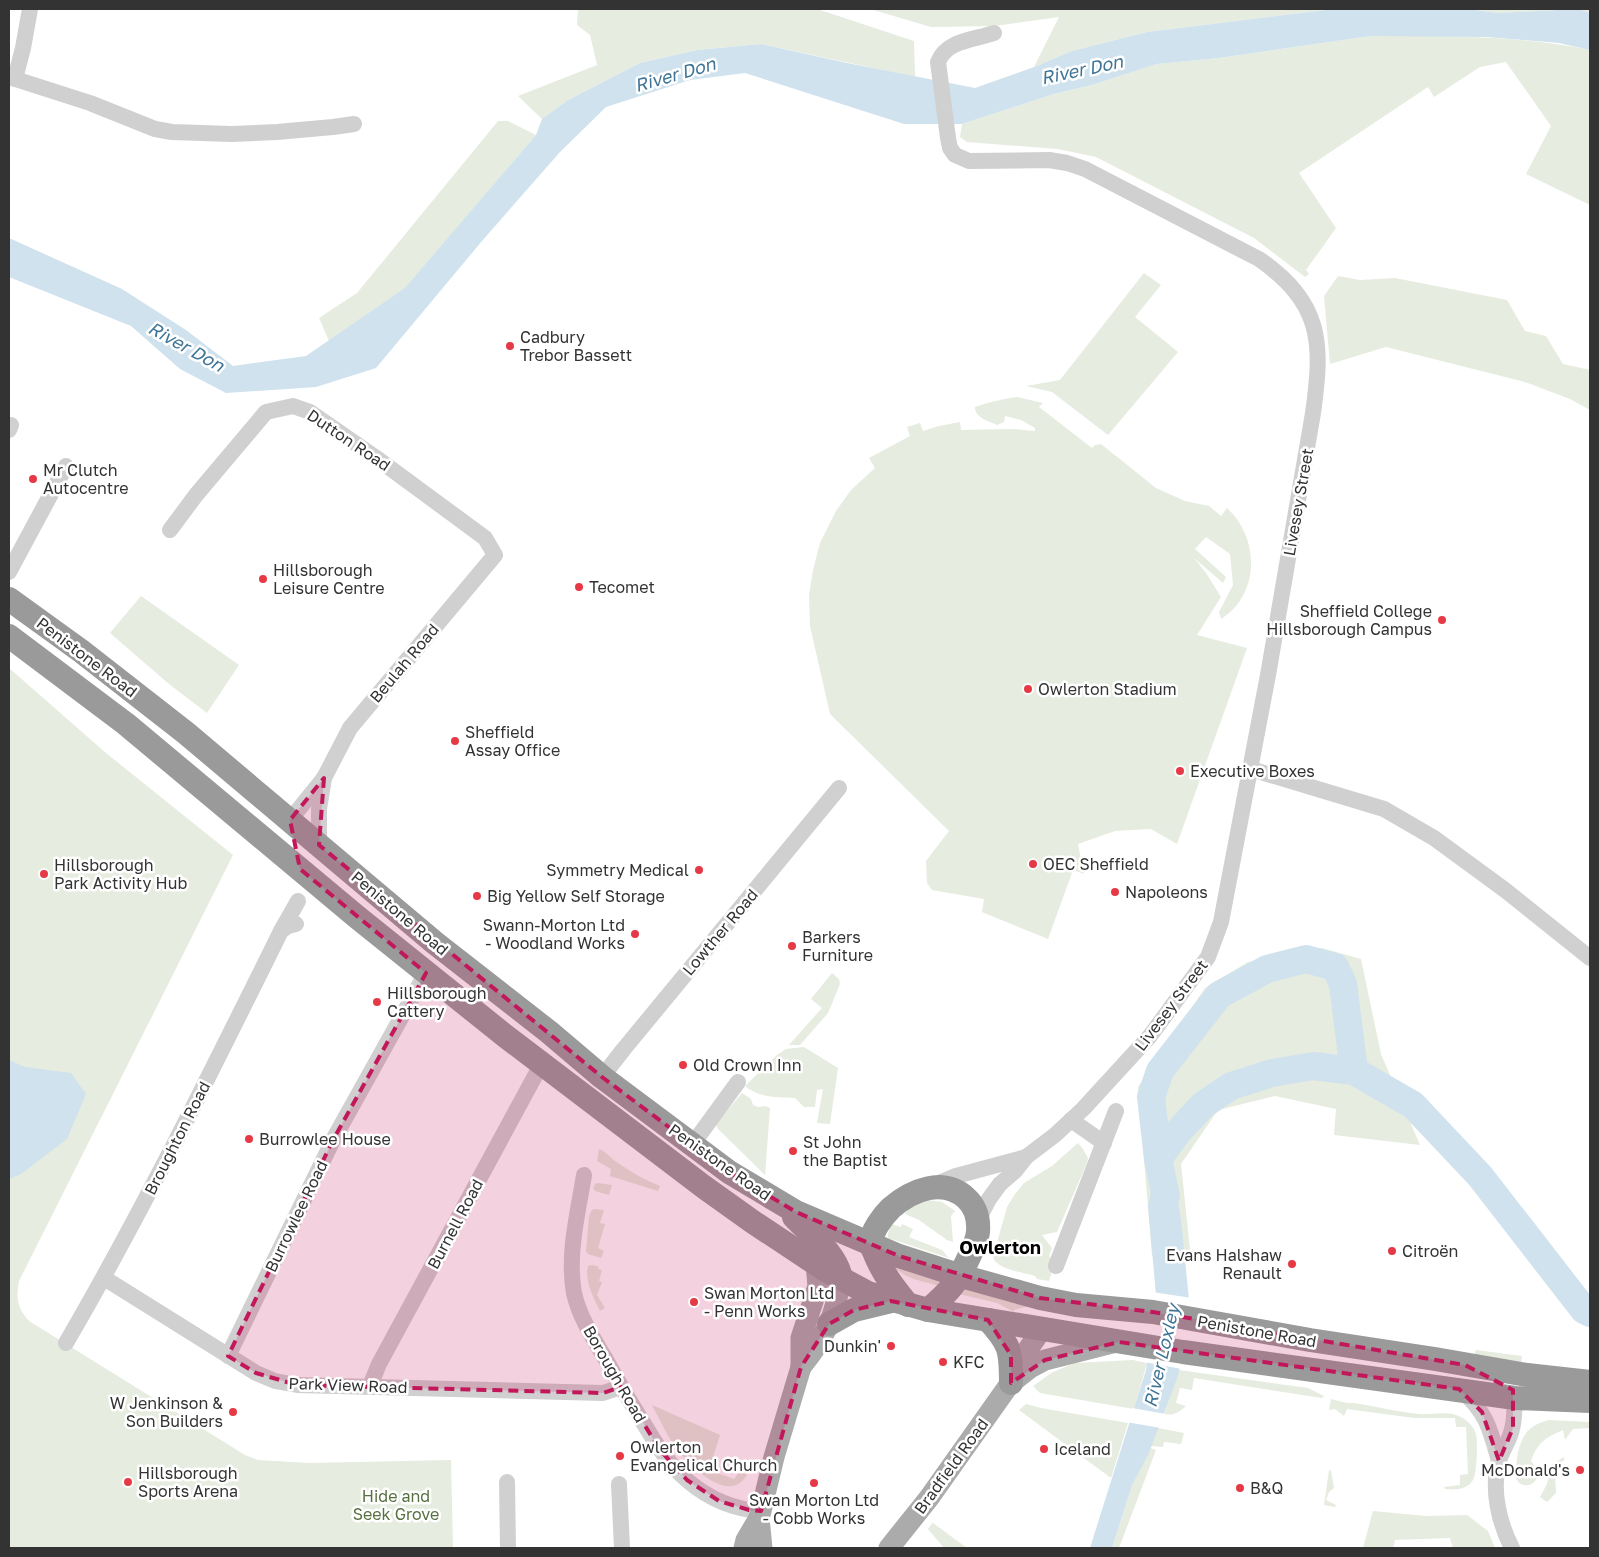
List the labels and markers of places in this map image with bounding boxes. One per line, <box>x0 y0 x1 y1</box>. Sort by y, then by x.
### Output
place label: Cadbury Trebor Bassett <box>520 327 632 365</box>
marker: Cadbury Trebor Bassett <box>504 340 516 352</box>
place label: Mr Clutch Autocentre <box>43 460 129 498</box>
marker: Mr Clutch Autocentre <box>27 473 39 485</box>
place label: Hillsborough Leisure Centre <box>273 560 385 598</box>
marker: Hillsborough Leisure Centre <box>257 573 269 585</box>
place label: Tecomet <box>589 577 655 597</box>
marker: Tecomet <box>573 581 585 593</box>
place label: Sheffield College Hillsborough Campus <box>1266 601 1432 639</box>
marker: Sheffield College Hillsborough Campus <box>1436 614 1448 626</box>
place label: Owlerton Stadium <box>1038 679 1177 699</box>
marker: Owlerton Stadium <box>1022 683 1034 695</box>
place label: Sheffield Assay Office <box>465 722 560 760</box>
marker: Sheffield Assay Office <box>449 735 461 747</box>
place label: Executive Boxes <box>1190 761 1315 781</box>
marker: Executive Boxes <box>1174 765 1186 777</box>
place label: OEC Sheffield <box>1043 854 1149 874</box>
place label: Hillsborough Park Activity Hub <box>54 855 187 893</box>
marker: OEC Sheffield <box>1027 858 1039 870</box>
place label: Symmetry Medical <box>546 860 689 880</box>
marker: Symmetry Medical <box>693 864 705 876</box>
marker: Hillsborough Park Activity Hub <box>38 868 50 880</box>
place label: Napoleons <box>1125 882 1208 902</box>
place label: Big Yellow Self Storage <box>487 886 665 906</box>
marker: Napoleons <box>1109 886 1121 898</box>
marker: Big Yellow Self Storage <box>471 890 483 902</box>
place label: Swann-Morton Ltd - Woodland Works <box>483 915 625 953</box>
place label: Barkers Furniture <box>802 927 873 965</box>
marker: Swann-Morton Ltd - Woodland Works <box>629 928 641 940</box>
marker: Barkers Furniture <box>786 940 798 952</box>
place label: Hillsborough Cattery <box>387 983 487 1021</box>
marker: Hillsborough Cattery <box>371 996 383 1008</box>
place label: Old Crown Inn <box>693 1055 802 1075</box>
marker: Old Crown Inn <box>677 1059 689 1071</box>
place label: Burrowlee House <box>259 1129 391 1149</box>
place label: St John the Baptist <box>803 1132 888 1170</box>
marker: Burrowlee House <box>243 1133 255 1145</box>
marker: St John the Baptist <box>787 1145 799 1157</box>
place label: Citroën <box>1402 1241 1458 1261</box>
place label: Evans Halshaw Renault <box>1166 1245 1282 1283</box>
marker: Citroën <box>1386 1245 1398 1257</box>
marker: Evans Halshaw Renault <box>1286 1258 1298 1270</box>
place label: Swan Morton Ltd - Penn Works <box>704 1283 834 1321</box>
marker: Swan Morton Ltd - Penn Works <box>688 1296 700 1308</box>
place label: Dunkin' <box>824 1336 881 1356</box>
marker: Dunkin' <box>885 1340 897 1352</box>
place label: KFC <box>953 1352 984 1372</box>
marker: KFC <box>937 1356 949 1368</box>
place label: W Jenkinson & Son Builders <box>110 1393 223 1431</box>
marker: W Jenkinson & Son Builders <box>227 1406 239 1418</box>
place label: Owlerton Evangelical Church <box>630 1437 777 1475</box>
place label: Iceland <box>1054 1439 1111 1459</box>
marker: Iceland <box>1038 1443 1050 1455</box>
marker: Owlerton Evangelical Church <box>614 1450 626 1462</box>
place label: McDonald's <box>1481 1460 1570 1480</box>
place label: Hillsborough Sports Arena <box>138 1463 238 1501</box>
marker: McDonald's <box>1574 1464 1586 1476</box>
marker: Hillsborough Sports Arena <box>122 1476 134 1488</box>
marker: Swan Morton Ltd - Cobb Works <box>808 1477 820 1489</box>
place label: B&Q <box>1250 1478 1283 1498</box>
marker: B&Q <box>1234 1482 1246 1494</box>
place label: Swan Morton Ltd - Cobb Works <box>749 1490 879 1528</box>

